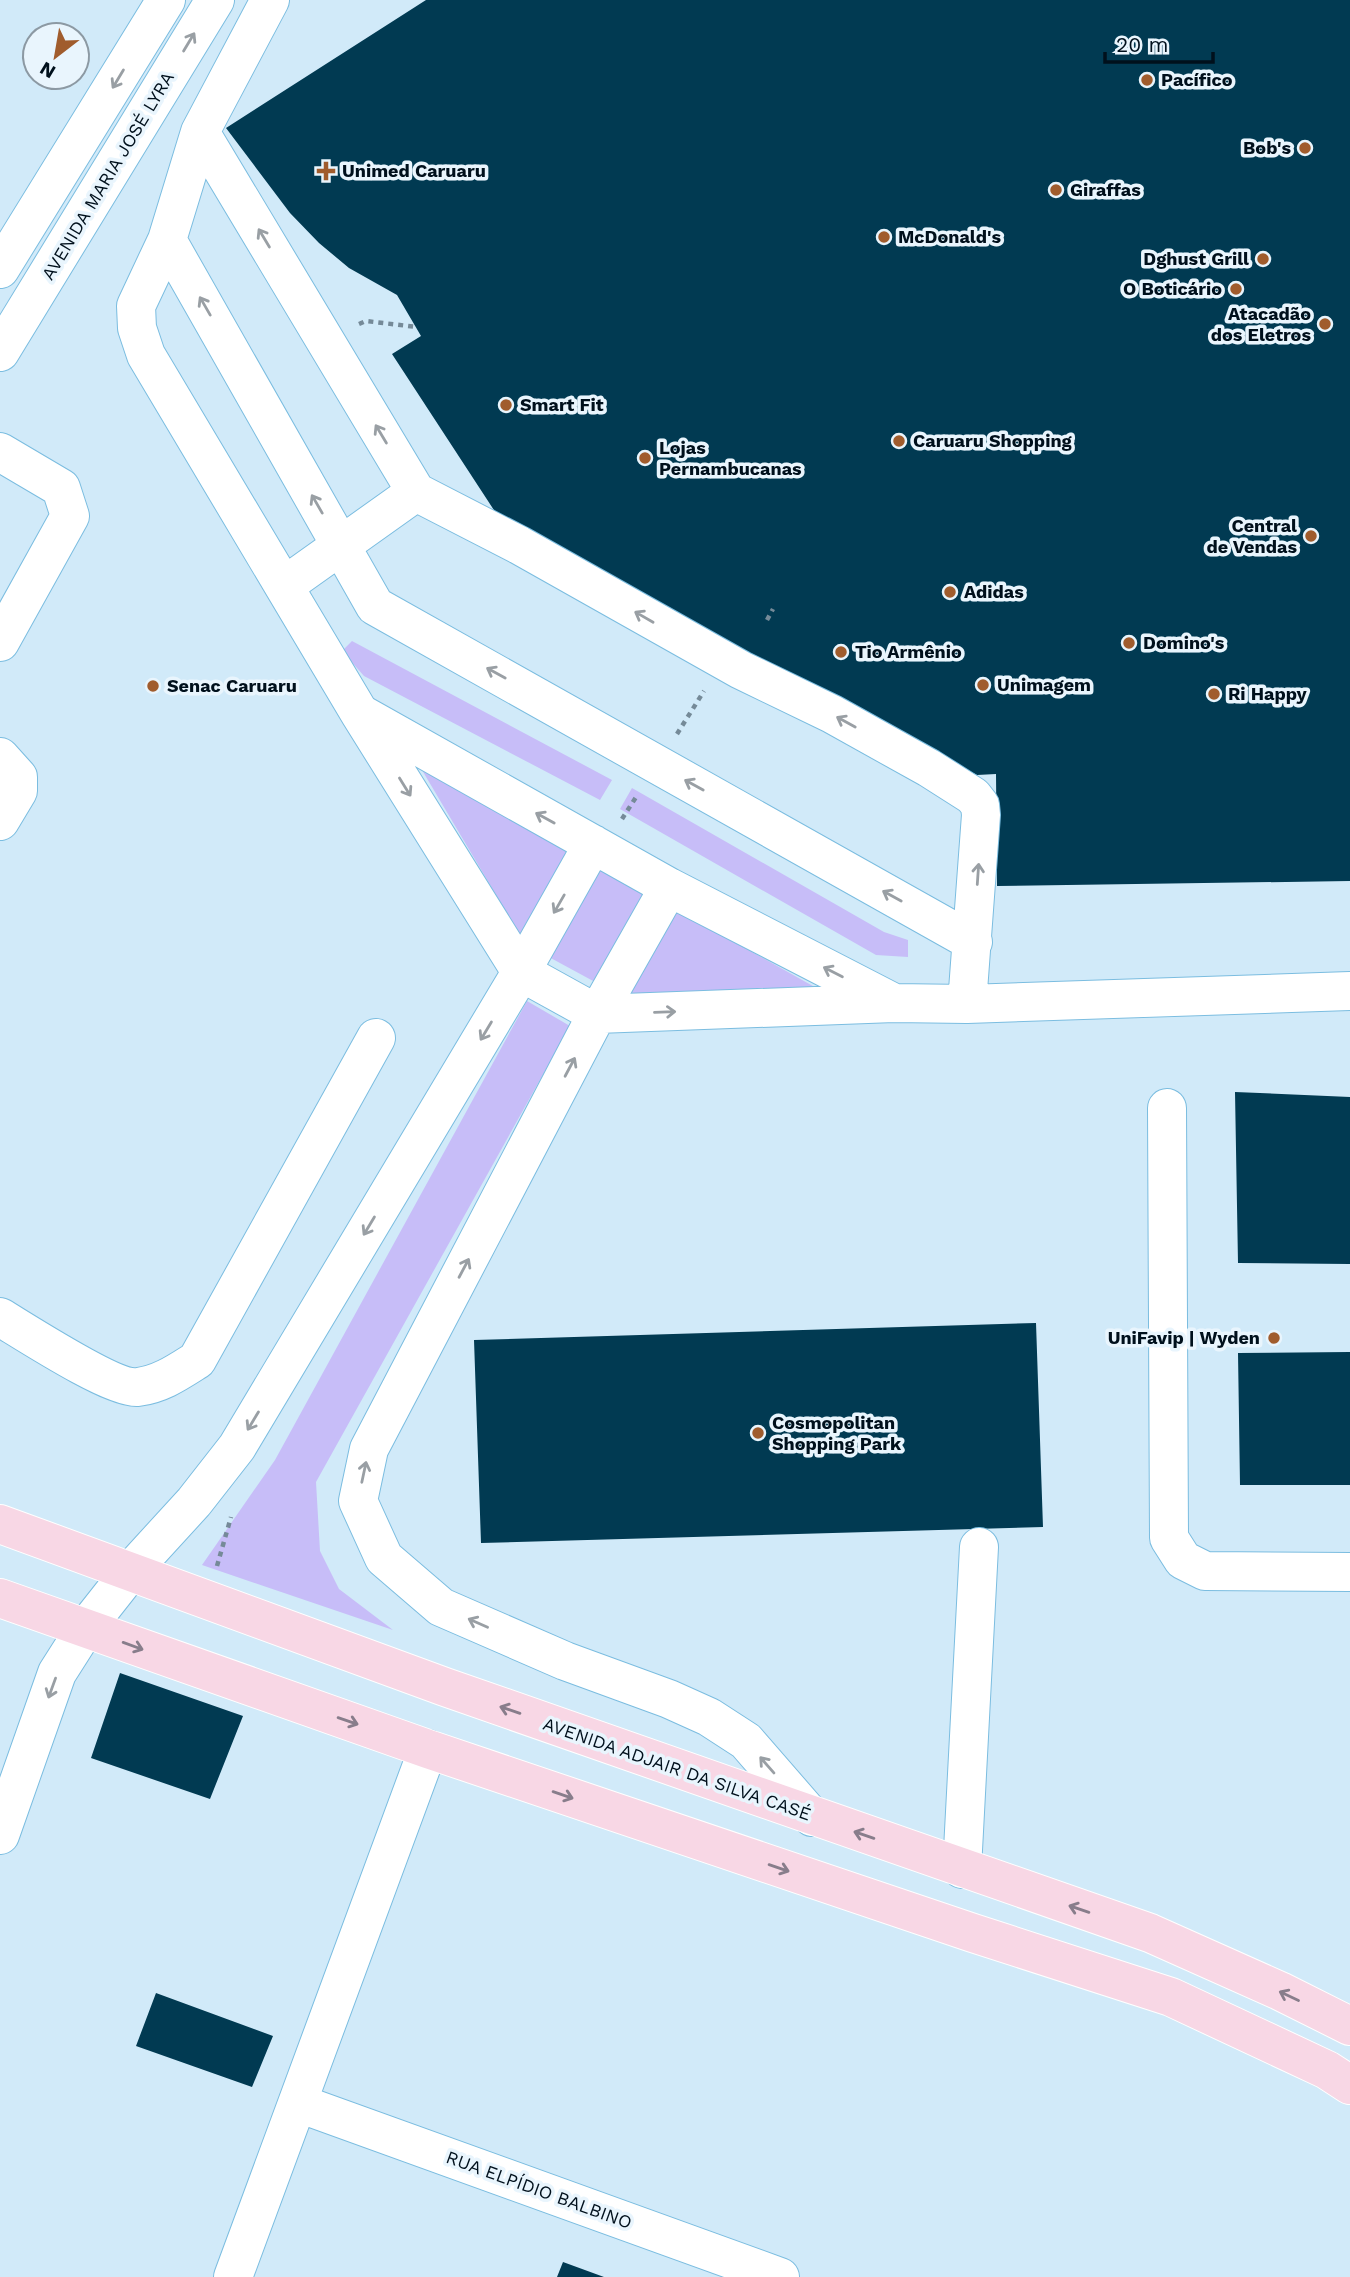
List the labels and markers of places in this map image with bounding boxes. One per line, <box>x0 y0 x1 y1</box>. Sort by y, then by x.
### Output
place label: Pacífico <box>1161 69 1233 90</box>
marker: Pacífico <box>1139 72 1155 88</box>
place label: Bob's <box>1243 137 1291 158</box>
marker: Bob's <box>1297 140 1313 156</box>
place label: Unimed Caruaru <box>342 160 486 181</box>
marker: Unimed Caruaru <box>316 161 336 181</box>
place label: Giraffas <box>1070 179 1141 200</box>
marker: Giraffas <box>1048 182 1064 198</box>
place label: McDonald's <box>898 226 1001 247</box>
marker: McDonald's <box>876 229 892 245</box>
place label: Dghust Grill <box>1143 248 1249 269</box>
marker: Dghust Grill <box>1255 251 1271 267</box>
place label: O Boticário <box>1123 278 1222 299</box>
marker: O Boticário <box>1228 281 1244 297</box>
place label: Atacadão dos Eletros <box>1211 303 1311 345</box>
marker: Atacadão dos Eletros <box>1317 316 1333 332</box>
place label: Smart Fit <box>520 394 604 415</box>
marker: Smart Fit <box>498 397 514 413</box>
place label: Caruaru Shopping <box>913 430 1073 451</box>
marker: Caruaru Shopping <box>891 433 907 449</box>
place label: Lojas Pernambucanas <box>659 437 802 479</box>
marker: Lojas Pernambucanas <box>637 450 653 466</box>
place label: Central de Vendas <box>1207 515 1297 557</box>
marker: Central de Vendas <box>1303 528 1319 544</box>
place label: Adidas <box>964 581 1024 602</box>
marker: Adidas <box>942 584 958 600</box>
place label: Domino's <box>1143 632 1225 653</box>
marker: Domino's <box>1121 635 1137 651</box>
place label: Tio Armênio <box>855 641 962 662</box>
marker: Tio Armênio <box>833 644 849 660</box>
place label: Unimagem <box>997 674 1091 695</box>
place label: Senac Caruaru <box>167 675 297 696</box>
marker: Unimagem <box>975 677 991 693</box>
marker: Senac Caruaru <box>145 678 161 694</box>
place label: Ri Happy <box>1228 683 1308 704</box>
marker: Ri Happy <box>1206 686 1222 702</box>
place label: UniFavip | Wyden <box>1108 1327 1260 1348</box>
marker: UniFavip | Wyden <box>1266 1330 1282 1346</box>
place label: Cosmopolitan Shopping Park <box>772 1412 902 1454</box>
marker: Cosmopolitan Shopping Park <box>750 1425 766 1441</box>

